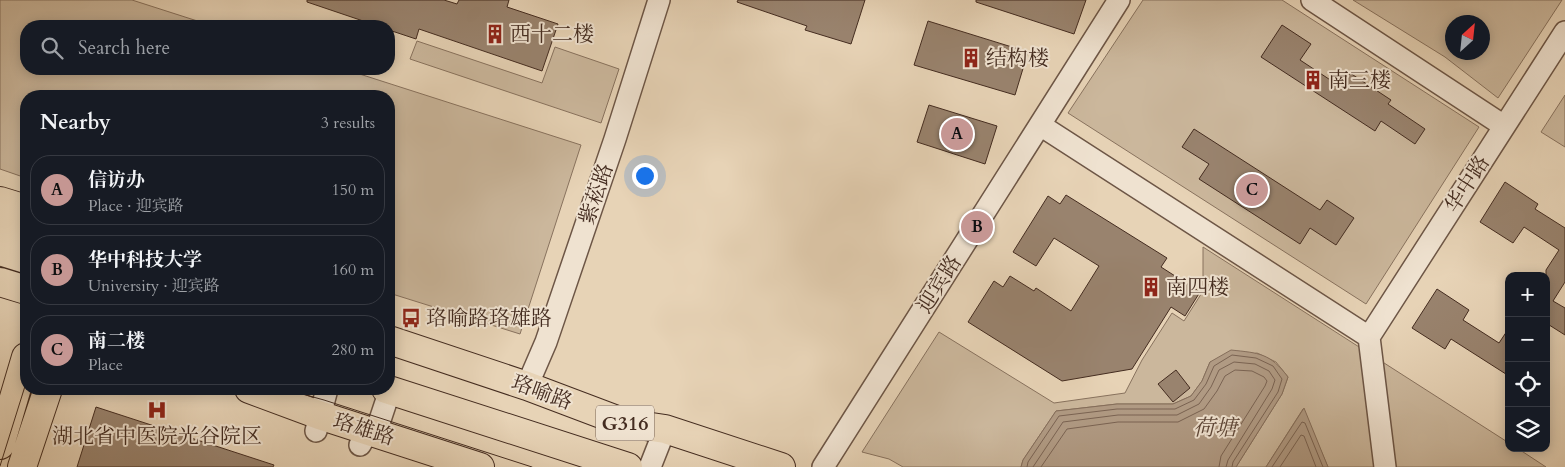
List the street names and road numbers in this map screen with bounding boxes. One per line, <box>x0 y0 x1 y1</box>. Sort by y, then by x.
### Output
street label: 华中路 <box>1438 150 1497 219</box>
street label: 紫菘路 <box>573 160 620 229</box>
street label: 迎宾路 <box>910 250 968 319</box>
street label: 珞喻路 <box>507 368 576 417</box>
street label: 珞雄路 <box>329 406 398 453</box>
road number: G316 <box>596 406 654 440</box>

